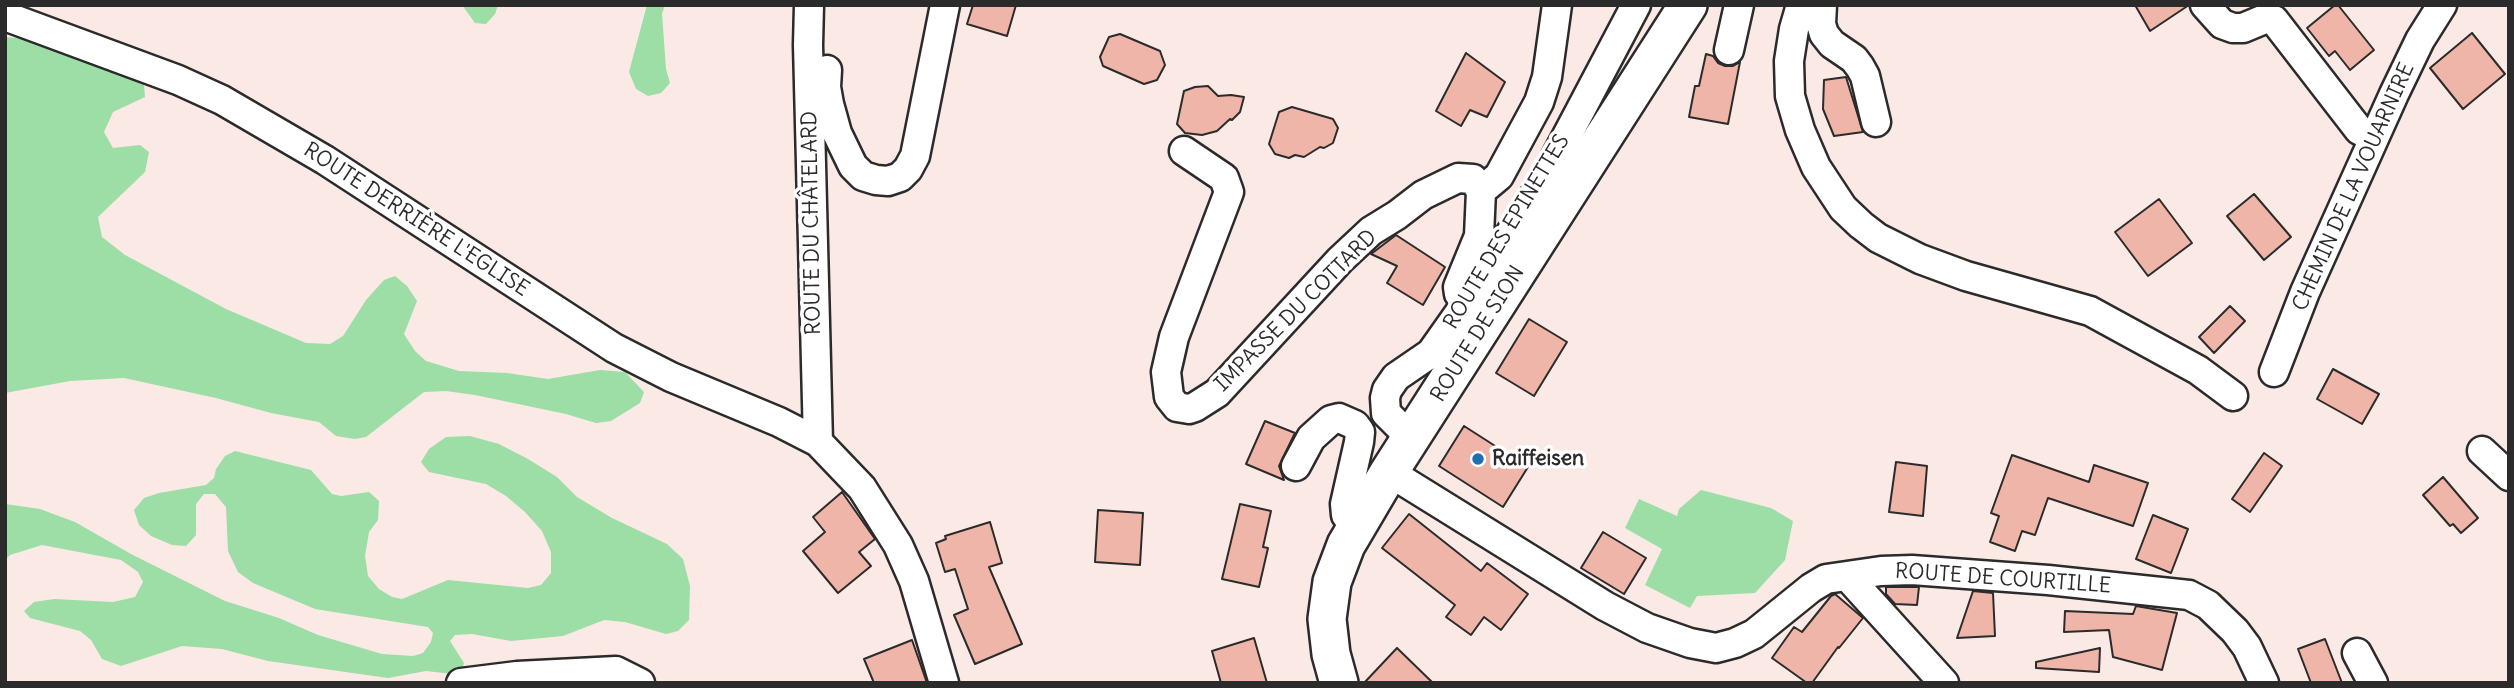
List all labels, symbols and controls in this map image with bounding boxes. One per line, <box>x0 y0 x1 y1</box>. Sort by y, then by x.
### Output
street label: CHEMIN DE LA VOUARNIRE <box>2288 59 2420 315</box>
street label: ROUTE DU CHÂTELARD <box>797 111 827 335</box>
street label: ROUTE DES EPINETTES <box>1439 130 1575 334</box>
street label: ROUTE DERRIÈRE L'EGLISE <box>299 138 533 302</box>
street label: IMPASSE DU COTTARD <box>1210 225 1382 397</box>
street label: ROUTE DE SION <box>1426 261 1530 407</box>
place label: Raiffeisen <box>1492 446 1584 472</box>
marker: Raiffeisen <box>1470 451 1486 467</box>
street label: ROUTE DE COURTILLE <box>1894 559 2112 599</box>

